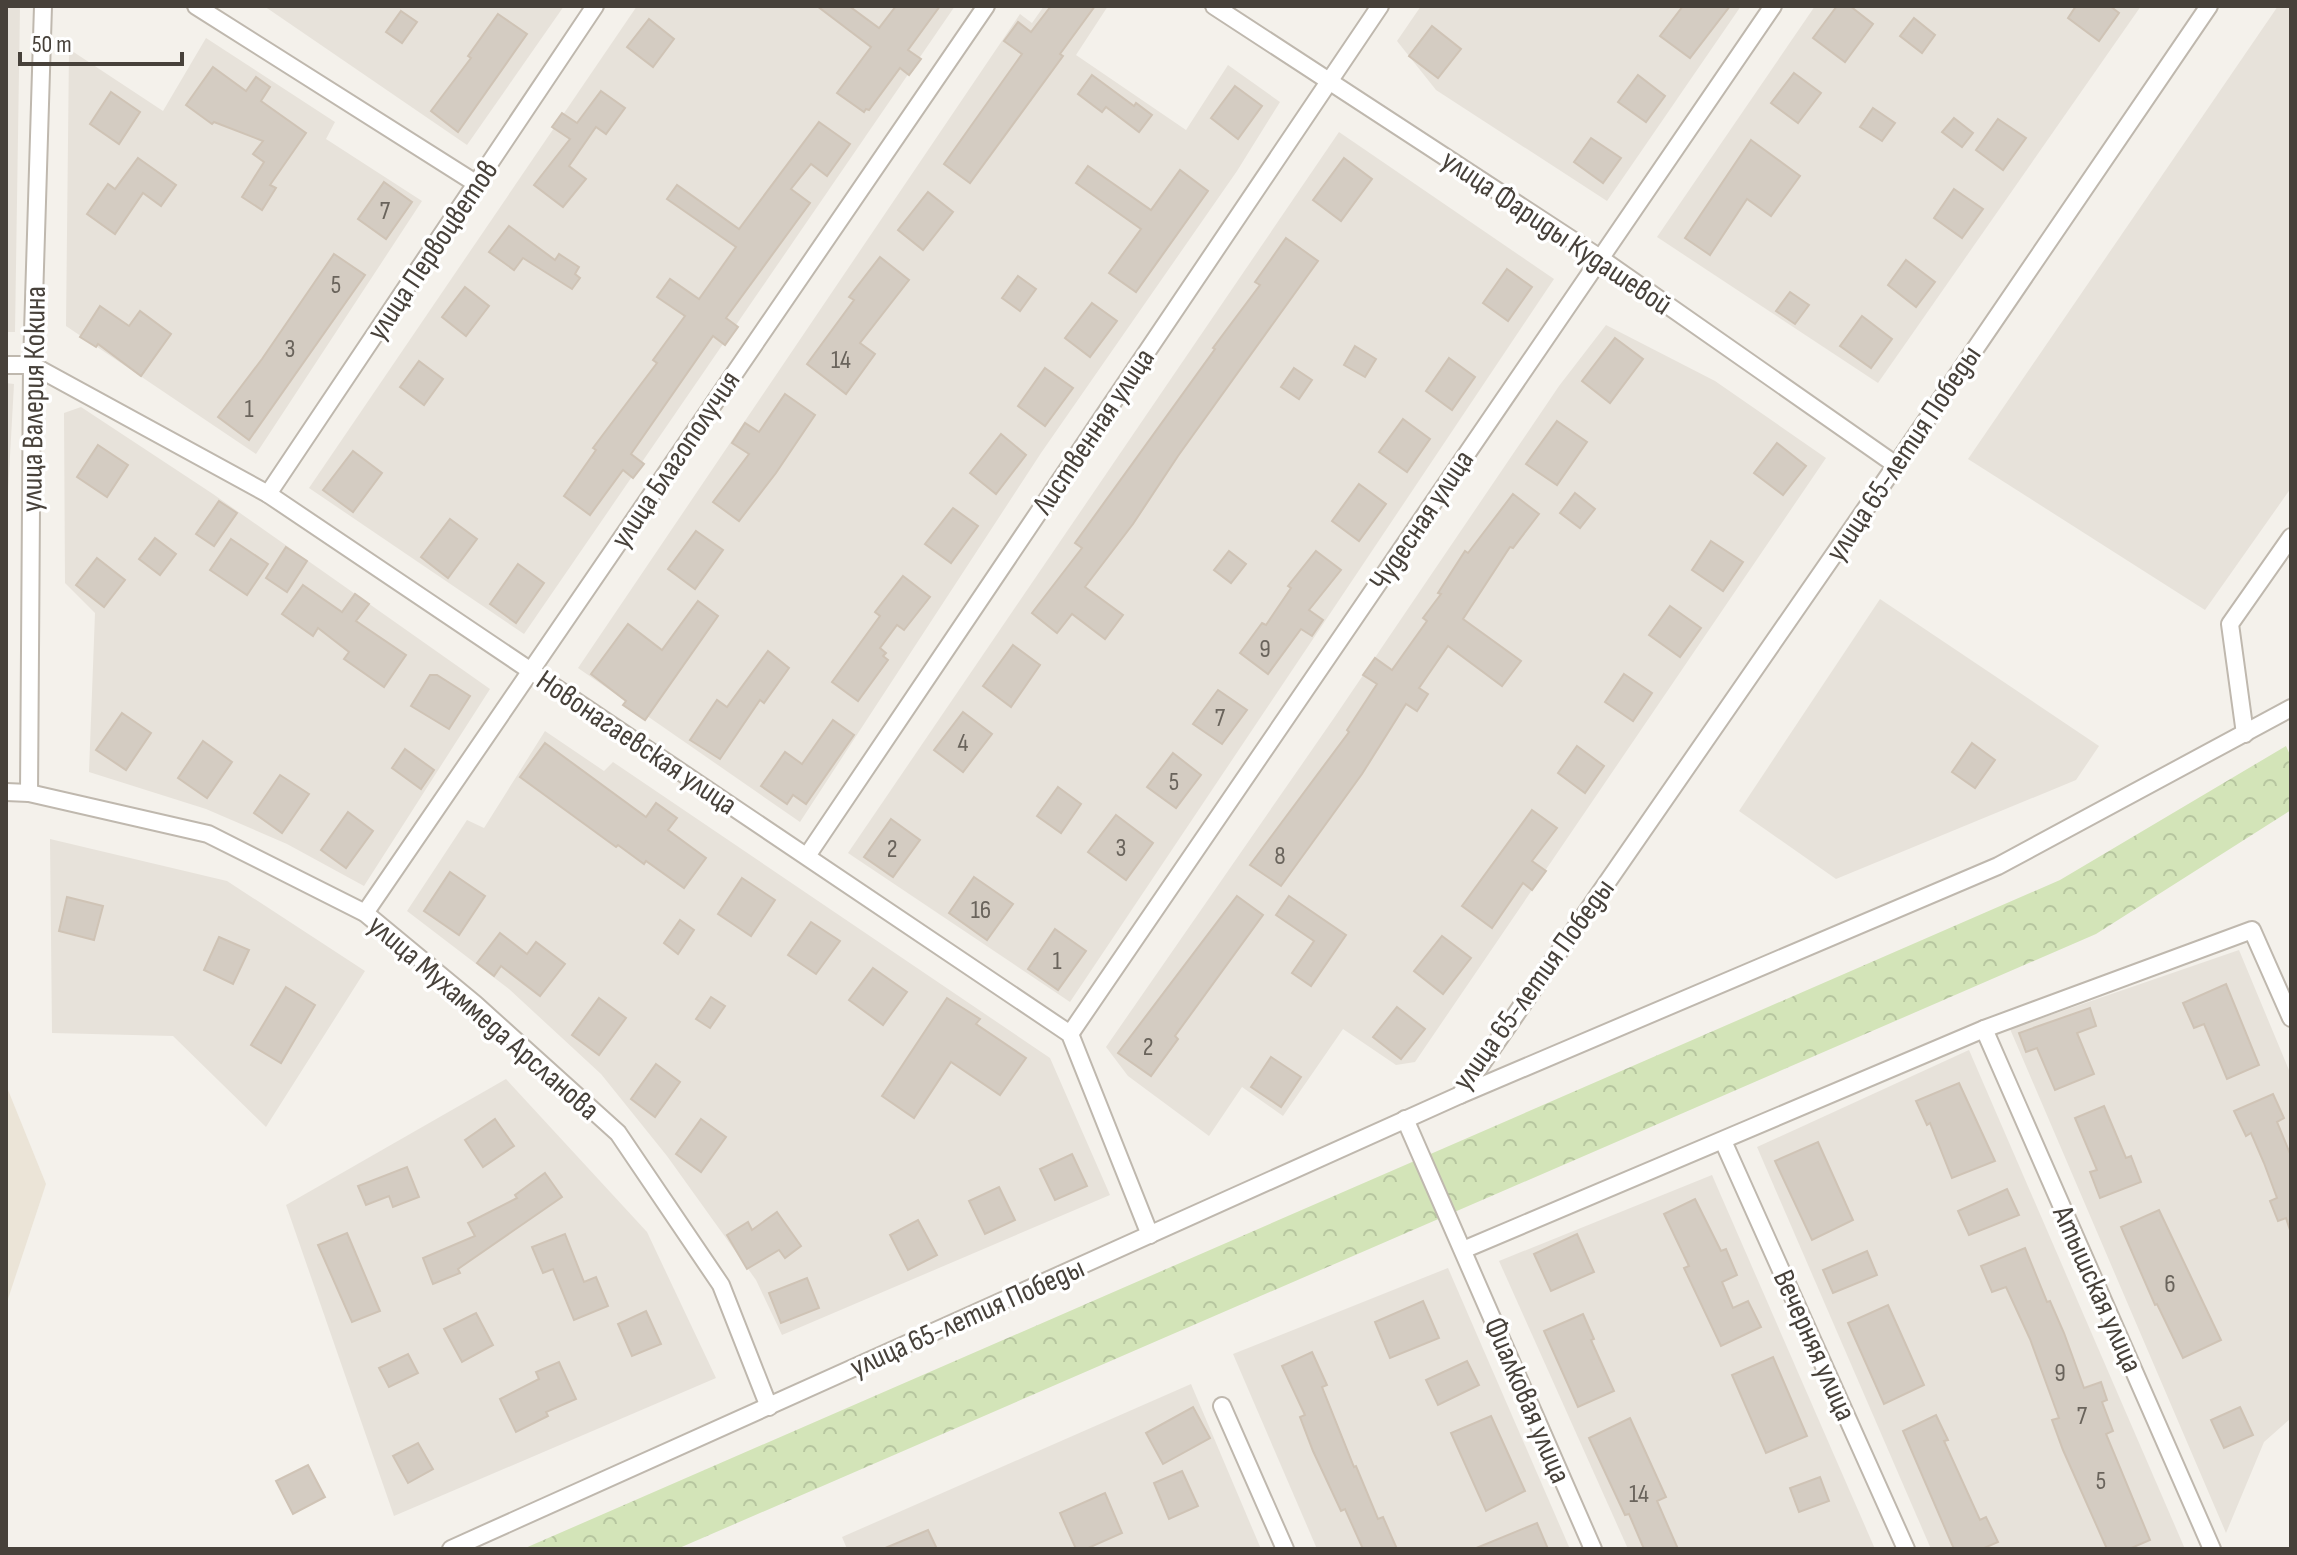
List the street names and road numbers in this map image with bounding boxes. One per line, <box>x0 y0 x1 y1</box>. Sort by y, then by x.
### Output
street label: улица Фариды Кудашевой <box>1435 142 1678 323</box>
street label: улица Первоцветов <box>359 154 506 347</box>
street label: улица Валерия Кокина <box>14 286 54 512</box>
street label: улица 65-летия Победы <box>1818 339 1989 568</box>
street label: Лиственная улица <box>1025 342 1163 522</box>
street label: улица Благополучия <box>603 364 748 555</box>
street label: Чудесная улица <box>1362 444 1482 598</box>
street label: Новонагаевская улица <box>530 663 743 823</box>
street label: улица 65-летия Победы <box>1445 872 1622 1097</box>
street label: улица Мухаммеда Арсланова <box>360 907 606 1128</box>
street label: Атышская улица <box>2044 1200 2150 1378</box>
street label: улица 65-летия Победы <box>845 1250 1090 1386</box>
street label: Вечерняя улица <box>1765 1264 1863 1426</box>
street label: Фиалковая улица <box>1476 1312 1578 1489</box>

